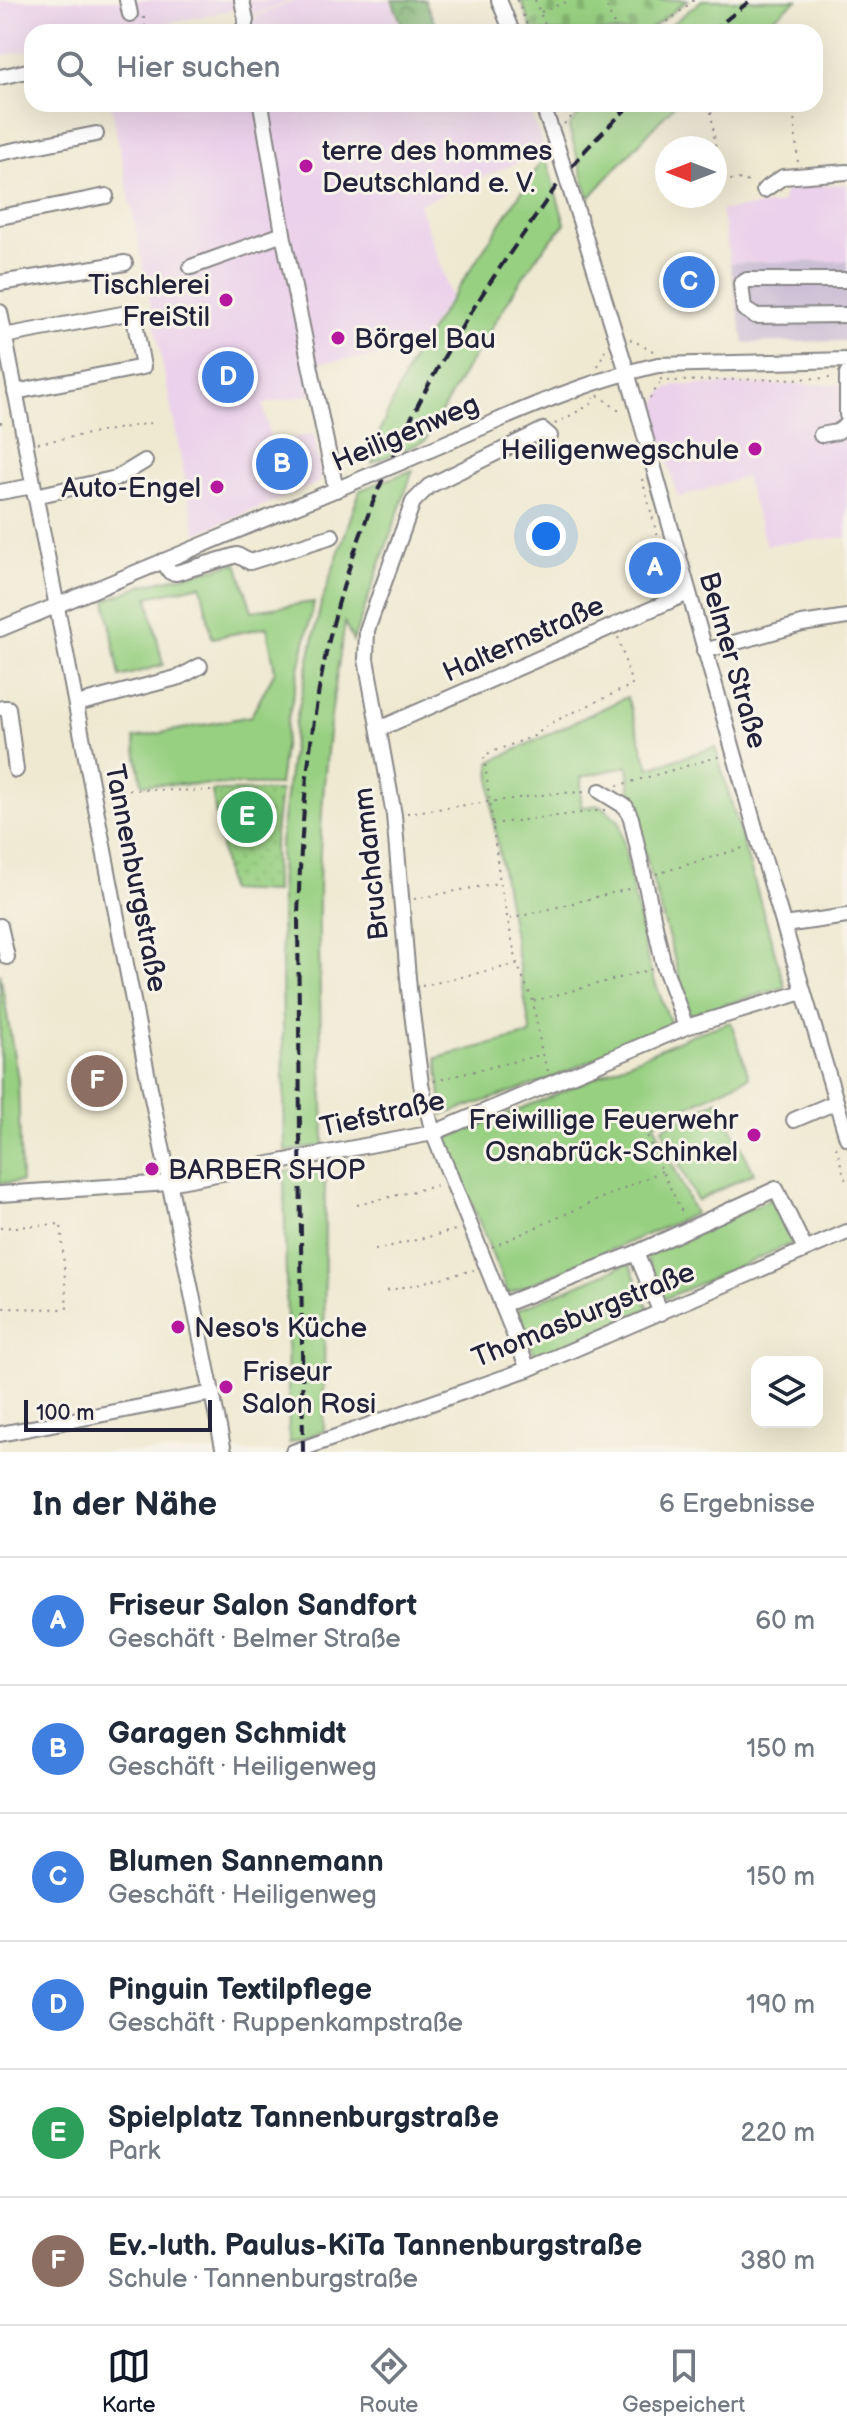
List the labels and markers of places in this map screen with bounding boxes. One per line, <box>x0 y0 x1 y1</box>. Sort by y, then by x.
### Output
place label: terre des hommes Deutschland e. V. <box>322 135 553 200</box>
marker: terre des hommes Deutschland e. V. <box>297 157 315 175</box>
pin: C <box>663 252 715 312</box>
place label: Tischlerei FreiStil <box>88 269 210 334</box>
marker: Tischlerei FreiStil <box>217 291 235 309</box>
place label: Börgel Bau <box>354 323 496 356</box>
marker: Börgel Bau <box>329 329 347 347</box>
pin: D <box>202 347 254 407</box>
pin: B <box>256 434 308 494</box>
place label: Heiligenwegschule <box>500 434 739 467</box>
marker: Heiligenwegschule <box>746 440 764 458</box>
place label: Auto-Engel <box>61 472 201 505</box>
marker: Auto-Engel <box>208 478 226 496</box>
pin: A <box>629 538 681 598</box>
pin: E <box>221 787 273 847</box>
pin: F <box>71 1051 123 1111</box>
place label: Freiwillige Feuerwehr Osnabrück-Schinkel <box>468 1104 739 1169</box>
marker: Freiwillige Feuerwehr Osnabrück-Schinkel <box>745 1126 763 1144</box>
place label: BARBER SHOP <box>168 1154 365 1187</box>
marker: BARBER SHOP <box>143 1160 161 1178</box>
place label: Neso's Küche <box>194 1312 367 1345</box>
marker: Neso's Küche <box>169 1318 187 1336</box>
place label: Friseur Salon Rosi <box>242 1356 376 1421</box>
marker: Friseur Salon Rosi <box>217 1378 235 1396</box>

